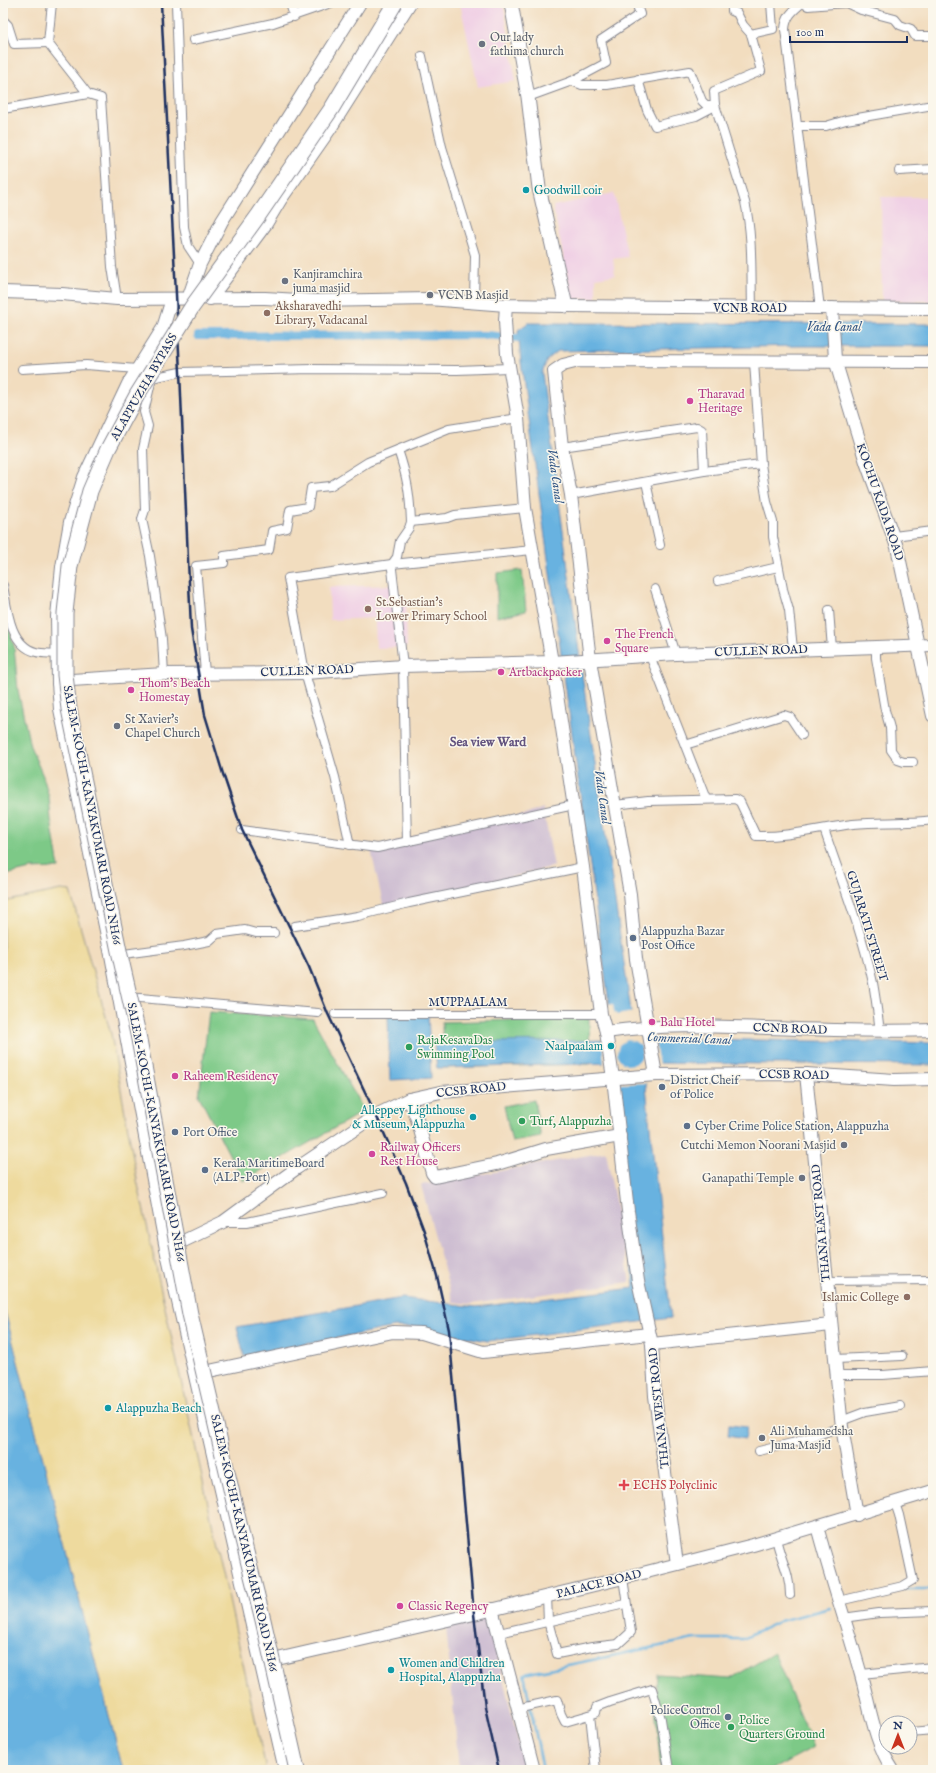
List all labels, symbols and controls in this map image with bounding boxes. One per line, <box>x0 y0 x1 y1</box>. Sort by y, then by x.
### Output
scale bar <box>790 18 907 44</box>
text: 100 m <box>796 25 824 40</box>
place label: Our lady fathima church <box>490 30 565 59</box>
marker: Our lady fathima church <box>477 39 487 49</box>
place label: Goodwill coir <box>534 183 603 198</box>
marker: Goodwill coir <box>521 185 531 195</box>
place label: Kanjiramchira juma masjid <box>292 267 363 296</box>
marker: Kanjiramchira juma masjid <box>280 276 290 286</box>
place label: VCNB Masjid <box>437 288 509 303</box>
marker: VCNB Masjid <box>425 290 435 300</box>
place label: Aksharavedhi Library, Vadacanal <box>274 299 368 328</box>
street label: VCNB ROAD <box>712 301 787 316</box>
marker: Aksharavedhi Library, Vadacanal <box>262 308 272 318</box>
water label: Vada Canal <box>807 319 862 336</box>
street label: ALAPPUZHA BYPASS <box>107 331 181 444</box>
place label: Tharavad Heritage <box>698 387 745 416</box>
marker: Tharavad Heritage <box>685 396 695 406</box>
street label: KOCHU KADA ROAD <box>853 441 907 563</box>
water label: Vada Canal <box>543 448 567 505</box>
place label: St.Sebastian's Lower Primary School <box>376 595 488 624</box>
marker: St.Sebastian's Lower Primary School <box>363 604 373 614</box>
place label: The French Square <box>615 627 674 657</box>
marker: The French Square <box>602 636 612 646</box>
street label: CULLEN ROAD <box>714 642 808 660</box>
street label: CULLEN ROAD <box>260 662 354 680</box>
place label: Artbackpacker <box>508 665 582 681</box>
marker: Artbackpacker <box>496 667 506 677</box>
place label: Thom's Beach Homestay <box>139 676 211 705</box>
street label: SALEM-KOCHI-KANYAKUMARI ROAD NH66 <box>59 684 125 947</box>
marker: Thom's Beach Homestay <box>126 685 136 695</box>
place label: St Xavier's Chapel Church <box>125 712 201 742</box>
marker: St Xavier's Chapel Church <box>112 721 122 731</box>
district label: Sea view Ward <box>450 734 527 751</box>
water label: Vada Canal <box>590 769 614 826</box>
street label: GUJARATI STREET <box>842 869 891 984</box>
place label: Alappuzha Bazar Post Office <box>640 924 725 953</box>
marker: Alappuzha Bazar Post Office <box>628 933 638 943</box>
street label: MUPPAALAM <box>428 995 508 1010</box>
street label: SALEM-KOCHI-KANYAKUMARI ROAD NH66 <box>123 1001 189 1264</box>
place label: Balu Hotel <box>660 1015 715 1030</box>
marker: Balu Hotel <box>647 1017 657 1027</box>
street label: CCNB ROAD <box>753 1020 828 1038</box>
water label: Commercial Canal <box>647 1029 732 1049</box>
place label: RajaKesavaDas Swimming Pool <box>417 1033 495 1062</box>
place label: Naalpaalam <box>545 1039 603 1055</box>
marker: Naalpaalam <box>606 1041 616 1051</box>
marker: RajaKesavaDas Swimming Pool <box>404 1042 414 1052</box>
street label: CCSB ROAD <box>759 1067 830 1083</box>
place label: Raheem Residency <box>183 1069 278 1084</box>
marker: Raheem Residency <box>170 1071 180 1081</box>
place label: District Cheif of Police <box>670 1073 741 1102</box>
street label: CCSB ROAD <box>435 1079 507 1101</box>
marker: District Cheif of Police <box>657 1082 667 1092</box>
place label: Alleppey Lighthouse & Museum, Alappuzha <box>352 1103 466 1133</box>
marker: Alleppey Lighthouse & Museum, Alappuzha <box>468 1112 478 1122</box>
place label: Turf, Alappuzha <box>530 1114 612 1130</box>
marker: Turf, Alappuzha <box>517 1116 527 1126</box>
place label: Cyber Crime Police Station, Alappuzha <box>695 1119 890 1135</box>
marker: Cyber Crime Police Station, Alappuzha <box>682 1121 692 1131</box>
place label: Port Office <box>183 1125 238 1140</box>
marker: Port Office <box>170 1127 180 1137</box>
place label: Cutchi Memon Noorani Masjid <box>681 1138 837 1153</box>
place label: Railway Officers Rest House <box>380 1140 461 1169</box>
marker: Cutchi Memon Noorani Masjid <box>839 1140 849 1150</box>
marker: Railway Officers Rest House <box>367 1149 377 1159</box>
place label: Kerala MaritimeBoard (ALP-Port) <box>213 1156 325 1185</box>
street label: THANA EAST ROAD <box>808 1163 834 1283</box>
marker: Kerala MaritimeBoard (ALP-Port) <box>200 1165 210 1175</box>
place label: Ganapathi Temple <box>702 1171 794 1187</box>
marker: Ganapathi Temple <box>797 1173 807 1183</box>
place label: Islamic College <box>822 1290 899 1305</box>
marker: Islamic College <box>902 1292 912 1302</box>
street label: THANA WEST ROAD <box>645 1346 673 1469</box>
place label: Alappuzha Beach <box>115 1401 202 1417</box>
marker: Alappuzha Beach <box>103 1403 113 1413</box>
street label: SALEM-KOCHI-KANYAKUMARI ROAD NH66 <box>207 1413 281 1674</box>
place label: Ali Muhamedsha Juma Masjid <box>768 1424 854 1454</box>
marker: Ali Muhamedsha Juma Masjid <box>757 1433 767 1443</box>
place label: ECHS Polyclinic <box>633 1478 717 1493</box>
marker: ECHS Polyclinic <box>618 1479 630 1491</box>
street label: PALACE ROAD <box>555 1566 643 1602</box>
place label: Classic Regency <box>408 1599 489 1614</box>
marker: Classic Regency <box>395 1601 405 1611</box>
place label: Women and Children Hospital, Alappuzha <box>399 1656 505 1686</box>
marker: Women and Children Hospital, Alappuzha <box>386 1665 396 1675</box>
place label: PoliceControl Office <box>650 1703 721 1732</box>
marker: PoliceControl Office <box>723 1712 733 1722</box>
place label: Police Quarters Ground <box>739 1713 826 1742</box>
north arrow <box>878 1715 918 1755</box>
text: N <box>892 1719 903 1733</box>
marker: Police Quarters Ground <box>726 1722 736 1732</box>

